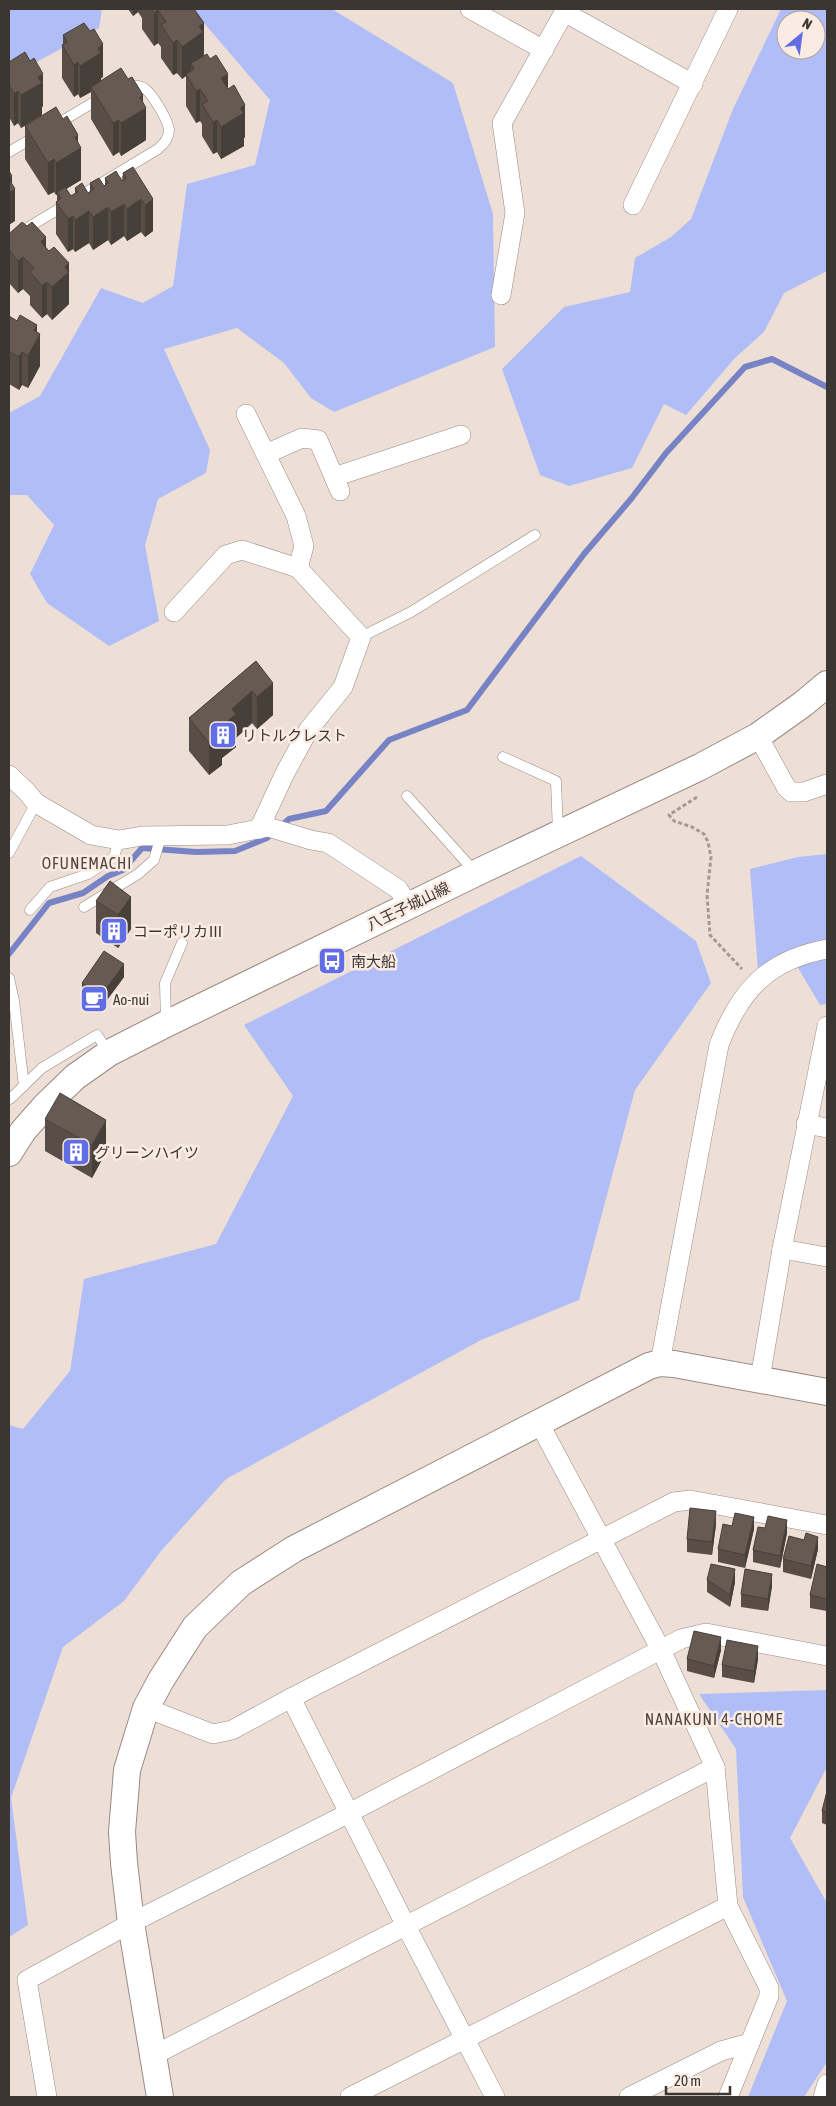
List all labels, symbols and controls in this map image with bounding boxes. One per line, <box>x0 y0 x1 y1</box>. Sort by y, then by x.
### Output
north arrow <box>776 10 826 60</box>
text: N <box>800 15 815 33</box>
building icon: リトルクレスト <box>208 720 238 750</box>
place label: リトルクレスト <box>242 727 347 744</box>
district label: OFUNEMACHI <box>42 854 132 872</box>
street label: 八王子城山線 <box>364 879 452 933</box>
building icon: コーポリカⅢ <box>99 916 129 946</box>
place label: コーポリカⅢ <box>133 923 223 940</box>
bus stop icon: 南大船 <box>317 946 347 976</box>
place label: 南大船 <box>351 953 396 970</box>
cafe icon: Ao-nui <box>79 984 109 1014</box>
place label: Ao-nui <box>113 991 149 1008</box>
building icon: グリーンハイツ <box>61 1137 91 1167</box>
place label: グリーンハイツ <box>95 1144 199 1161</box>
district label: NANAKUNI 4-CHOME <box>645 1710 783 1728</box>
scale bar <box>666 2064 730 2096</box>
text: 20 m <box>674 2072 701 2089</box>

